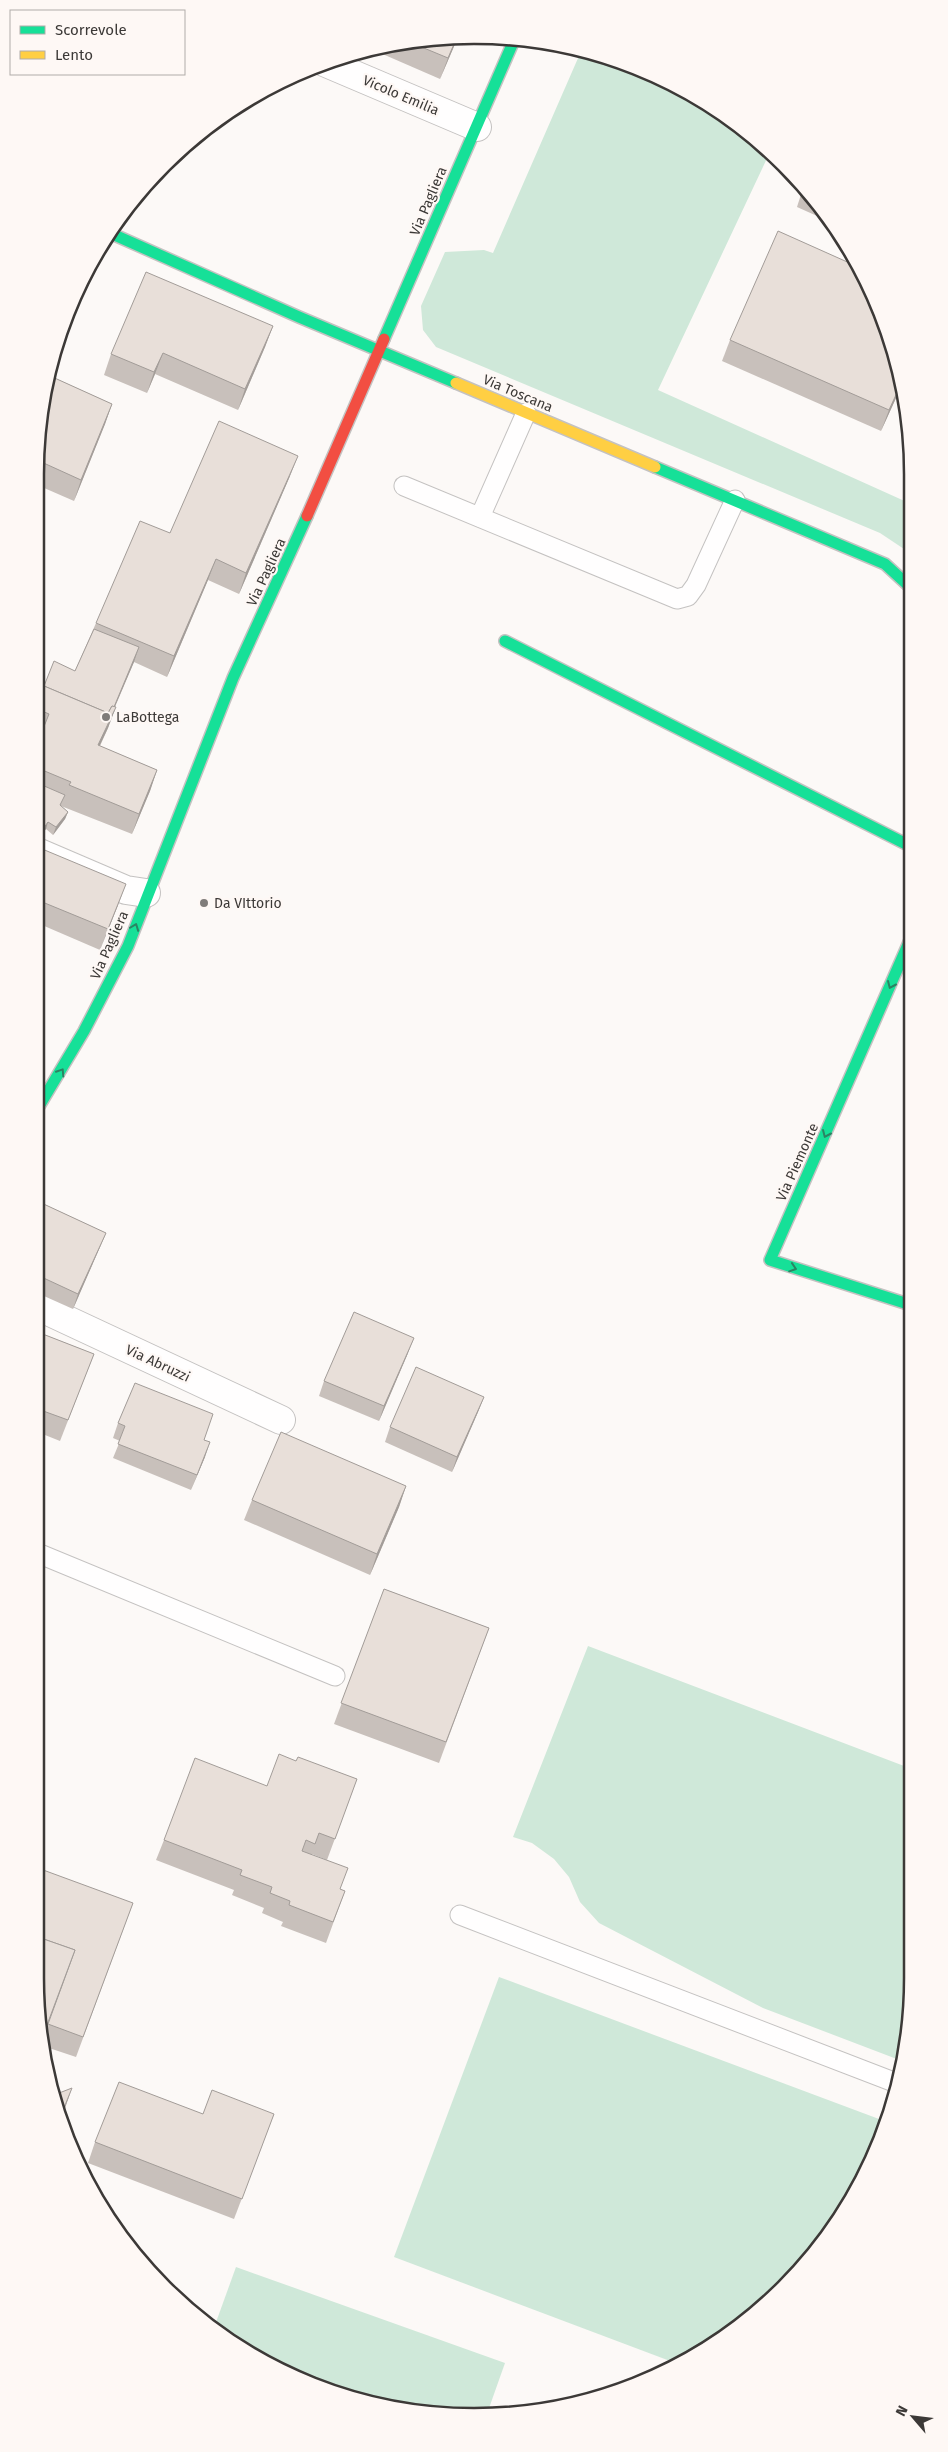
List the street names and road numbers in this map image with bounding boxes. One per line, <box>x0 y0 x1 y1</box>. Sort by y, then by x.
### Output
street label: Vicolo Emilia <box>360 72 441 119</box>
street label: Via Pagliera <box>406 164 451 238</box>
street label: Via Toscana <box>480 371 555 416</box>
street label: Via Pagliera <box>243 535 290 609</box>
street label: Via Pagliera <box>87 908 132 982</box>
street label: Via Piemonte <box>773 1121 822 1204</box>
street label: Via Abruzzi <box>123 1341 193 1386</box>

